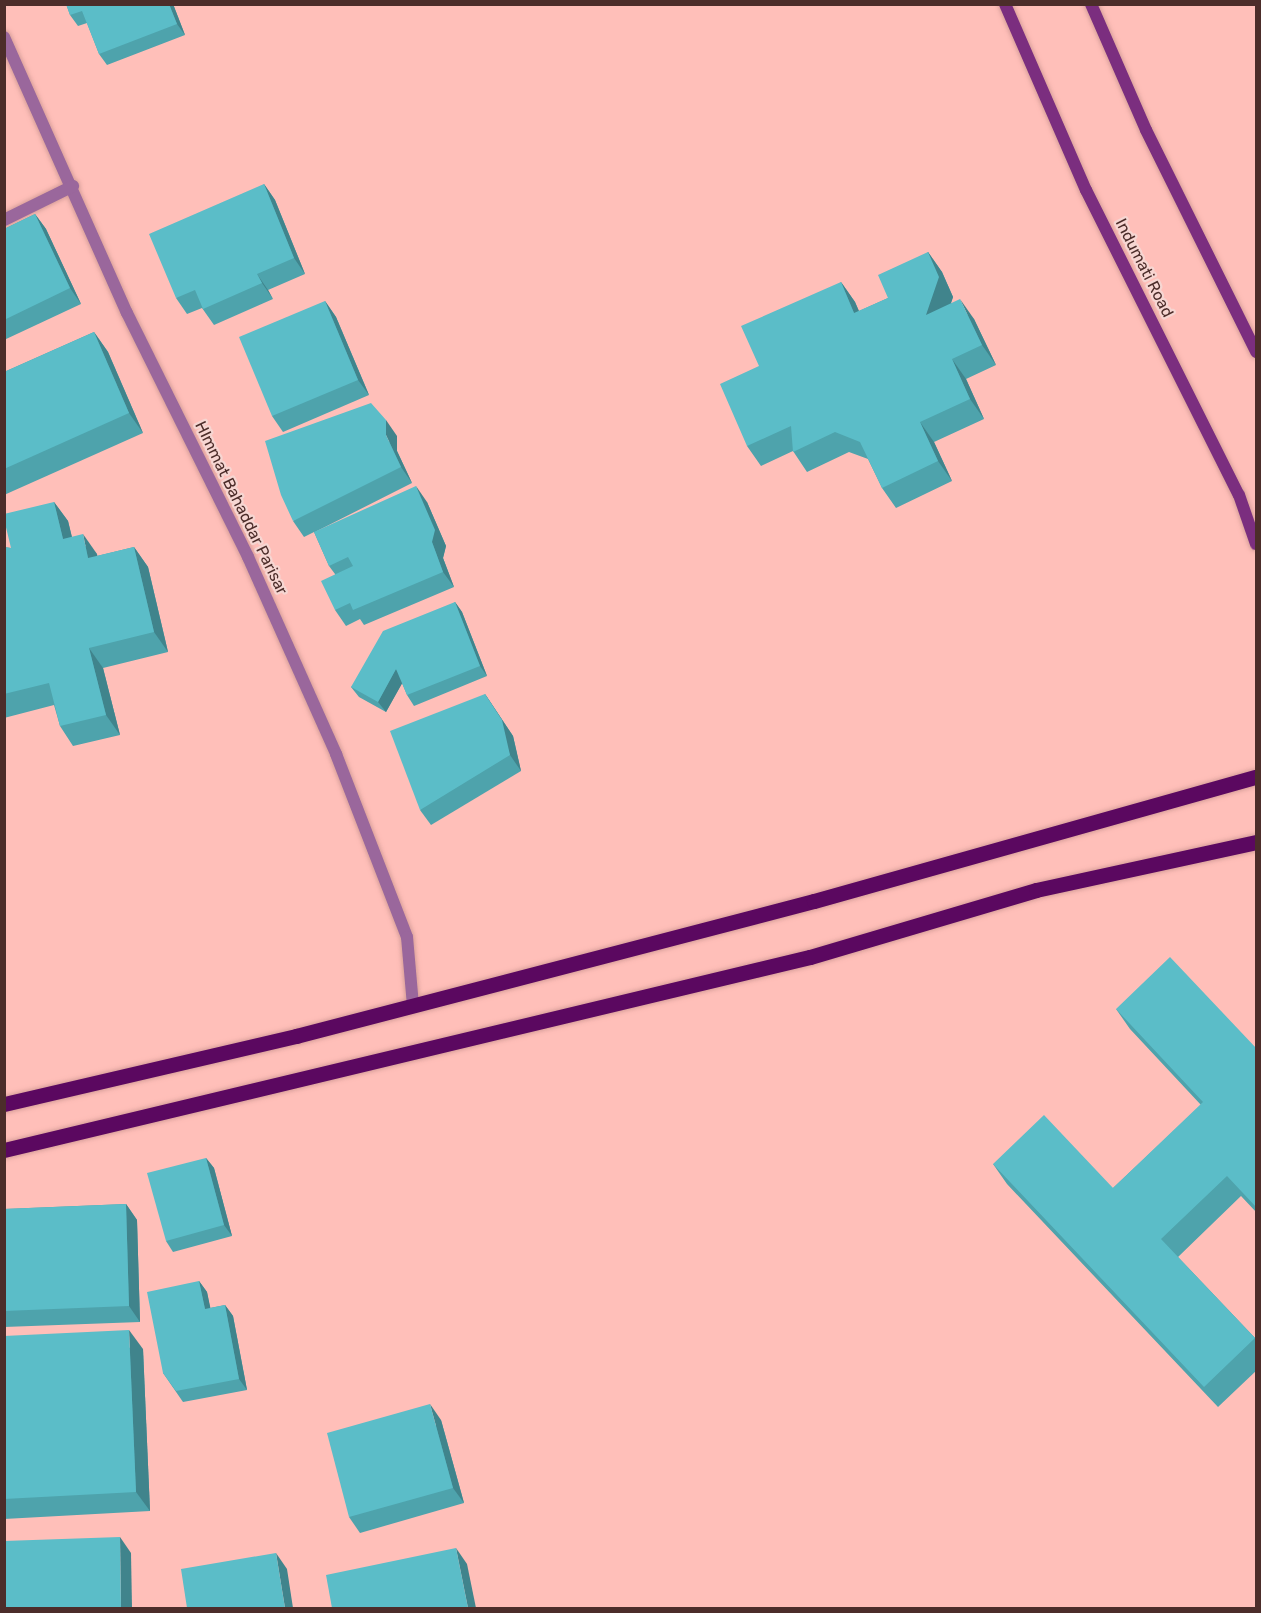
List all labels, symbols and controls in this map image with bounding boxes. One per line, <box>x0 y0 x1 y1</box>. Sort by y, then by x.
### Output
street label: Indumati Road <box>1111 215 1177 321</box>
street label: HImmat Bahaddar Parisar <box>190 418 292 598</box>

